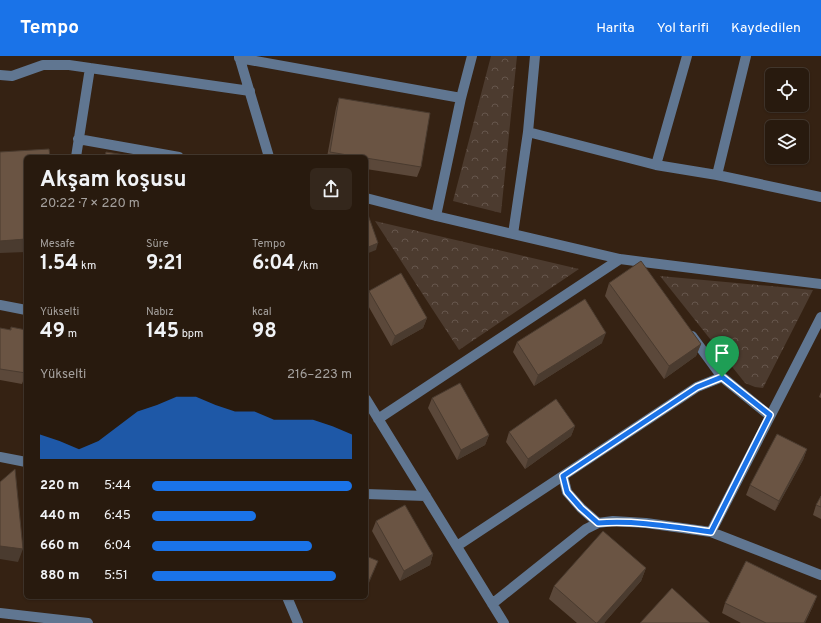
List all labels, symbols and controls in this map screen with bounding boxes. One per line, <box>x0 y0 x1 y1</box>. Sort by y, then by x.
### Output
text: Tempo <box>20 16 79 40</box>
text: Harita <box>596 20 635 37</box>
text: Yol tarifi <box>657 20 709 37</box>
text: Kaydedilen <box>731 20 801 37</box>
map controls <box>765 68 809 164</box>
button: locate <box>765 68 809 112</box>
button: layers <box>765 120 809 164</box>
text: Akşam koşusu <box>40 167 187 194</box>
button: share <box>310 168 352 210</box>
text: 20:22 · 7 × 220 m <box>40 196 140 212</box>
text: Mesafe <box>40 237 75 251</box>
text: Süre <box>146 237 169 251</box>
text: Tempo <box>252 237 285 251</box>
text: 1.54 <box>40 251 78 277</box>
text: 9:21 <box>146 251 183 277</box>
text: 6:04 <box>252 251 295 277</box>
text: km <box>78 259 96 273</box>
text: /km <box>295 259 318 273</box>
text: Yükselti <box>40 305 79 319</box>
text: Nabız <box>146 305 174 319</box>
text: kcal <box>252 305 272 319</box>
text: 49 <box>40 319 65 345</box>
text: 145 <box>146 319 179 345</box>
text: 98 <box>252 319 277 345</box>
text: m <box>65 327 77 341</box>
text: bpm <box>179 327 203 341</box>
pin <box>705 336 739 377</box>
icon: arrive <box>711 342 733 364</box>
text: Yükselti <box>40 367 86 383</box>
text: 216–223 m <box>287 367 352 383</box>
text: 220 m <box>40 478 79 494</box>
text: 5:44 <box>104 478 131 494</box>
text: 440 m <box>40 508 80 524</box>
text: 6:45 <box>104 508 131 524</box>
text: 660 m <box>40 538 79 554</box>
text: 6:04 <box>104 538 131 554</box>
text: 880 m <box>40 568 79 584</box>
text: 5:51 <box>104 568 128 584</box>

